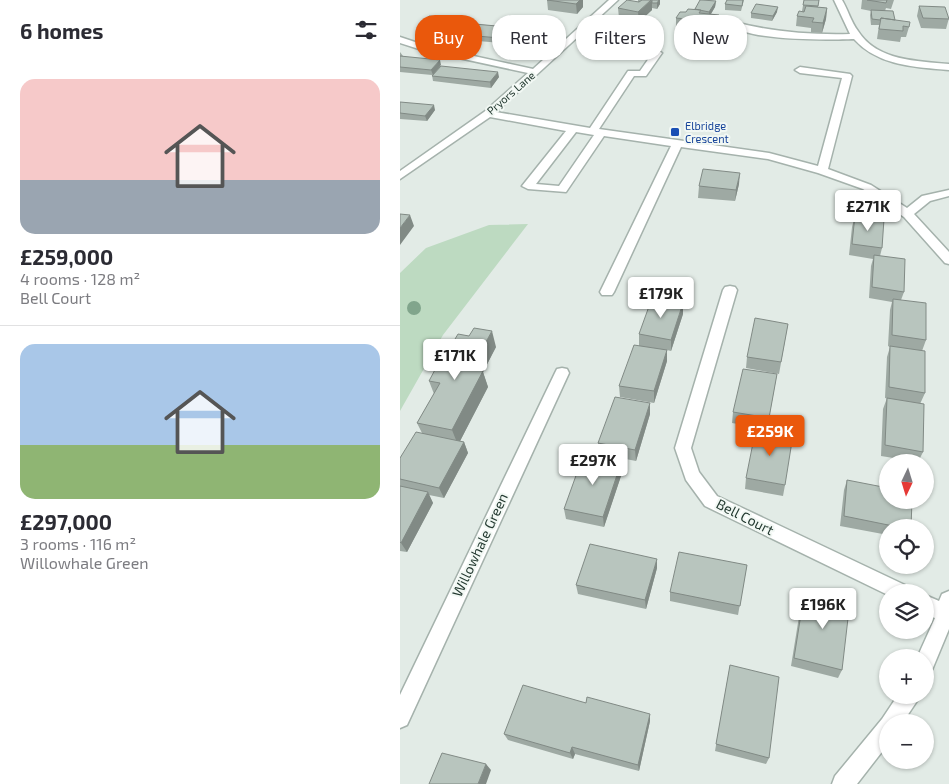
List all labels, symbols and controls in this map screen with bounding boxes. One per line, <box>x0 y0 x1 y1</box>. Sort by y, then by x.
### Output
chip: Buy <box>415 15 482 60</box>
chip: Rent <box>492 15 566 60</box>
chip: Filters <box>576 15 664 60</box>
chip: New <box>674 15 747 60</box>
icon: filters <box>352 16 380 44</box>
text: 6 homes <box>20 18 103 43</box>
street label: Pryors Lane <box>484 68 537 117</box>
icon: home <box>155 111 245 201</box>
place label: Elbridge Crescent <box>685 119 729 145</box>
marker: Elbridge Crescent <box>669 126 681 138</box>
pin: £271K <box>833 190 903 232</box>
text: £271K <box>846 196 890 215</box>
text: £259,000 <box>20 244 113 269</box>
text: 4 rooms · 128 m² <box>20 269 140 288</box>
pin: £179K <box>626 276 696 319</box>
text: £179K <box>639 283 683 302</box>
text: Bell Court <box>20 288 91 307</box>
pin: £171K <box>420 338 490 381</box>
text: £171K <box>434 345 476 364</box>
icon: home <box>155 377 245 467</box>
pin: £259K <box>735 414 805 457</box>
text: £259K <box>746 421 794 440</box>
pin: £297K <box>558 444 628 486</box>
text: £297K <box>570 450 616 469</box>
north arrow <box>879 454 934 509</box>
map controls <box>879 454 934 769</box>
street label: Willowhale Green <box>448 490 511 599</box>
street label: Bell Court <box>714 495 777 538</box>
text: £297,000 <box>20 509 112 534</box>
button: locate <box>879 519 934 574</box>
text: 3 rooms · 116 m² <box>20 534 136 553</box>
text: Willowhale Green <box>20 553 149 572</box>
button: layers <box>879 584 934 639</box>
pin: £196K <box>788 588 858 630</box>
text: £196K <box>800 594 846 613</box>
button: + <box>879 649 934 704</box>
button: − <box>879 714 934 769</box>

